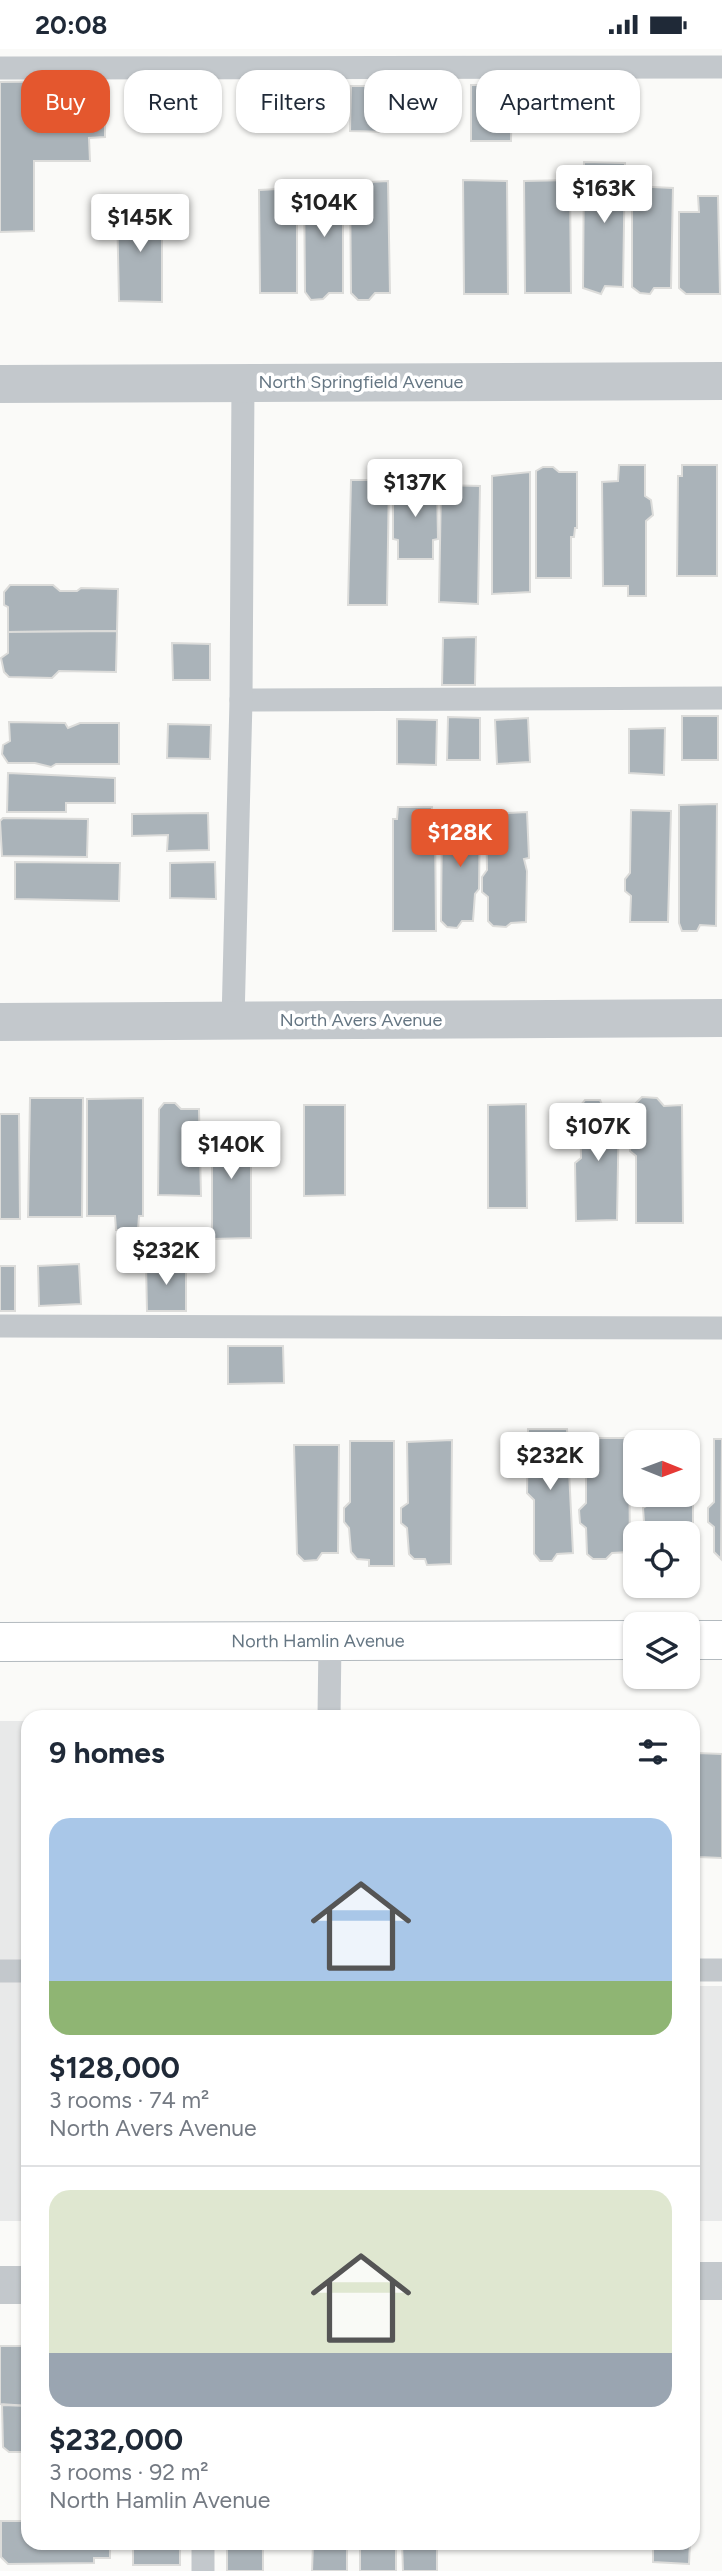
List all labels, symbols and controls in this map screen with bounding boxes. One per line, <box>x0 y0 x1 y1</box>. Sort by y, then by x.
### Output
text: 20:08 <box>35 9 108 41</box>
chip: Buy <box>21 70 110 133</box>
chip: Rent <box>124 70 222 133</box>
chip: Filters <box>236 70 350 133</box>
chip: New <box>364 70 462 133</box>
chip: Apartment <box>476 70 640 133</box>
pin: $163K <box>555 165 653 225</box>
text: $163K <box>572 174 636 202</box>
pin: $104K <box>275 179 373 239</box>
text: $104K <box>290 188 358 216</box>
pin: $145K <box>91 195 189 254</box>
text: $145K <box>107 203 173 231</box>
street label: North Springfield Avenue <box>259 371 464 393</box>
pin: $137K <box>366 459 464 519</box>
text: $137K <box>383 468 447 496</box>
pin: $128K <box>411 809 509 869</box>
text: $128K <box>427 818 493 846</box>
street label: North Avers Avenue <box>280 1009 442 1031</box>
pin: $107K <box>549 1103 647 1163</box>
text: $107K <box>565 1112 631 1140</box>
pin: $140K <box>182 1121 280 1181</box>
text: $140K <box>197 1130 265 1158</box>
pin: $232K <box>117 1227 215 1287</box>
text: $232K <box>132 1236 200 1264</box>
north arrow <box>623 1430 700 1507</box>
map controls <box>623 1430 700 1689</box>
pin: $232K <box>501 1433 599 1492</box>
text: $232K <box>516 1441 584 1469</box>
button: locate <box>623 1521 700 1598</box>
button: layers <box>623 1612 700 1689</box>
street label: North Hamlin Avenue <box>231 1630 405 1652</box>
icon: filters <box>634 1733 672 1771</box>
text: 9 homes <box>49 1734 165 1771</box>
icon: home <box>298 1863 424 1989</box>
text: $128,000 <box>49 2049 180 2086</box>
text: 3 rooms · 74 m² <box>49 2086 209 2114</box>
text: North Avers Avenue <box>49 2114 257 2142</box>
icon: home <box>298 2235 424 2361</box>
text: $232,000 <box>49 2421 183 2458</box>
text: 3 rooms · 92 m² <box>49 2458 209 2486</box>
text: North Hamlin Avenue <box>49 2486 270 2514</box>

